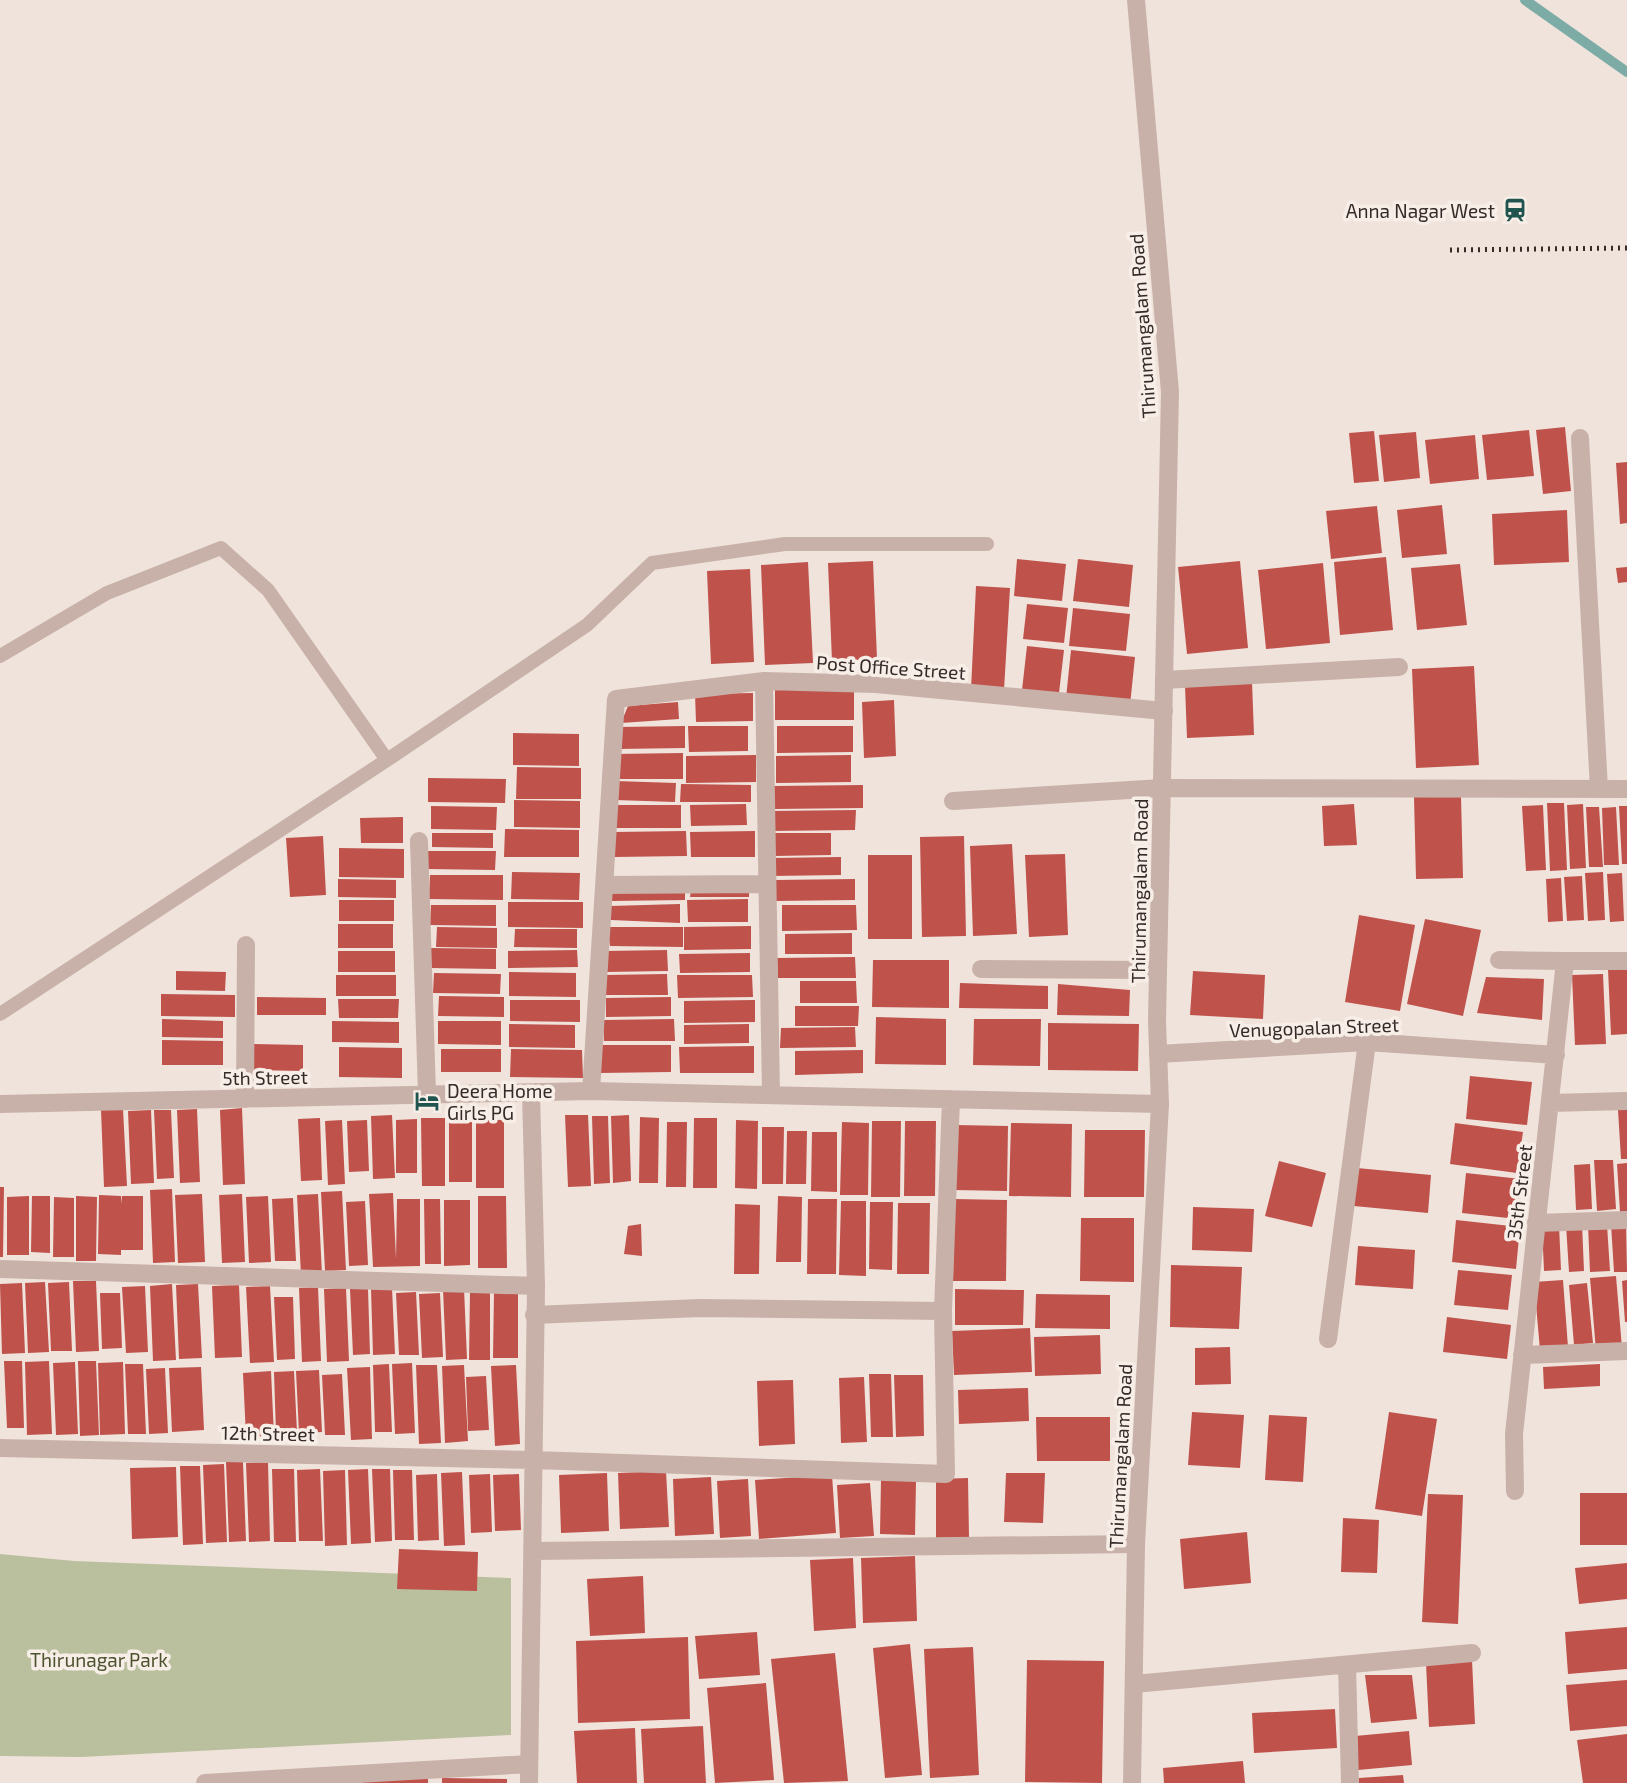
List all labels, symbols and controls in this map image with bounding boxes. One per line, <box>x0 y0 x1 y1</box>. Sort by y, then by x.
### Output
station icon: Anna Nagar West <box>1501 196 1529 224</box>
place label: Anna Nagar West <box>1346 199 1495 222</box>
street label: Thirumangalam Road <box>1124 233 1160 419</box>
street label: Post Office Street <box>816 650 966 684</box>
street label: Thirumangalam Road <box>1126 798 1152 984</box>
street label: Venugopalan Street <box>1229 1013 1399 1041</box>
street label: 5th Street <box>222 1065 308 1089</box>
place label: Deera Home Girls PG <box>447 1079 553 1124</box>
hotel icon: Deera Home Girls PG <box>413 1087 441 1115</box>
street label: 35th Street <box>1502 1143 1536 1241</box>
street label: Thirumangalam Road <box>1104 1363 1136 1549</box>
street label: 12th Street <box>221 1421 315 1445</box>
park label: Thirunagar Park <box>30 1648 168 1671</box>

